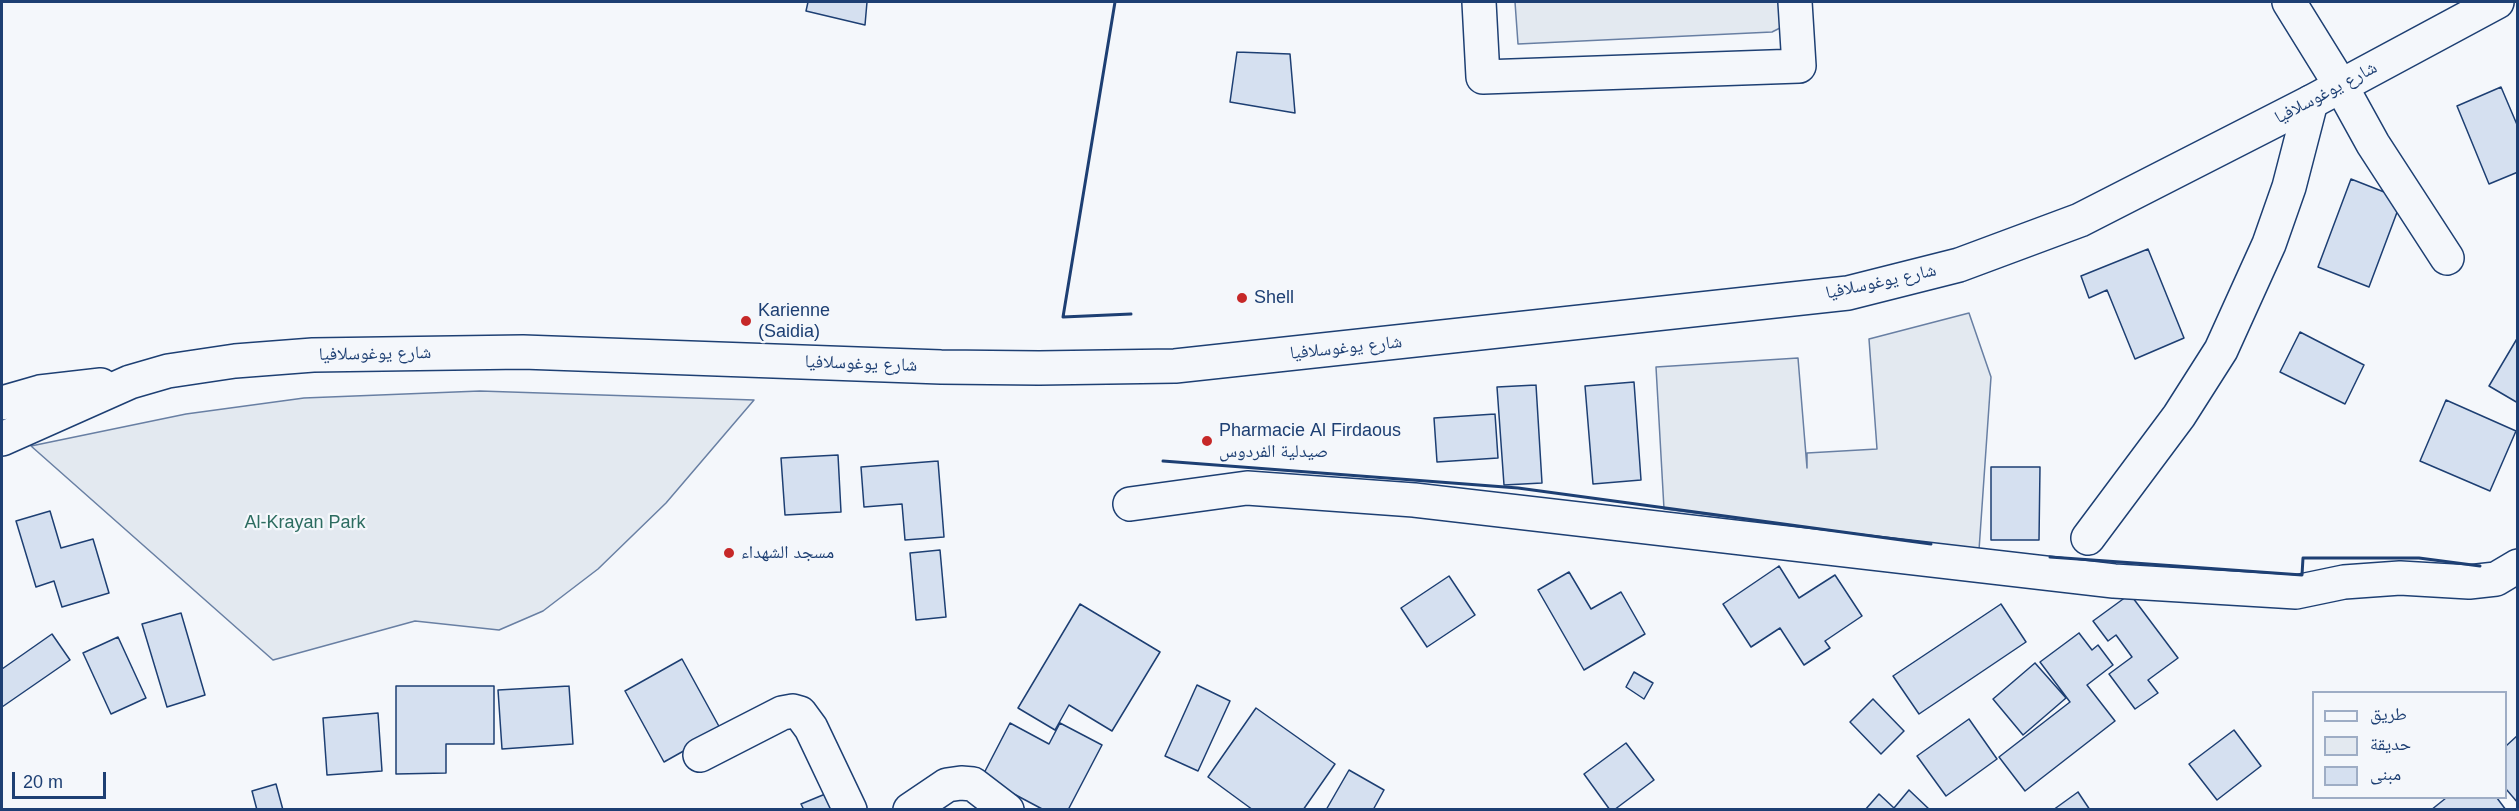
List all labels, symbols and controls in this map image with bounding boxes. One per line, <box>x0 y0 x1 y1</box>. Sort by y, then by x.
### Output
street label: شارع يوغوسلافيا <box>2271 57 2381 129</box>
street label: شارع يوغوسلافيا <box>1824 260 1938 304</box>
place label: Shell <box>1254 287 1294 309</box>
marker: Shell <box>1235 291 1249 305</box>
place label: Karienne (Saidia) <box>758 300 830 342</box>
marker: Karienne (Saidia) <box>739 314 753 328</box>
street label: شارع يوغوسلافيا <box>1289 331 1403 365</box>
street label: شارع يوغوسلافيا <box>318 342 432 366</box>
street label: شارع يوغوسلافيا <box>804 351 918 377</box>
place label: Pharmacie Al Firdaous صيدلية الفردوس <box>1219 420 1401 462</box>
marker: Pharmacie Al Firdaous صيدلية الفردوس <box>1200 434 1214 448</box>
park label: Al-Krayan Park <box>244 512 366 534</box>
place label: مسجد الشهداء <box>741 542 834 564</box>
marker: مسجد الشهداء <box>722 546 736 560</box>
legend <box>2312 691 2507 799</box>
text: طريق <box>2370 704 2407 724</box>
text: حديقة <box>2370 734 2411 754</box>
scale bar <box>15 760 110 798</box>
text: مبنى <box>2370 764 2401 784</box>
text: 20 m <box>23 772 63 792</box>

